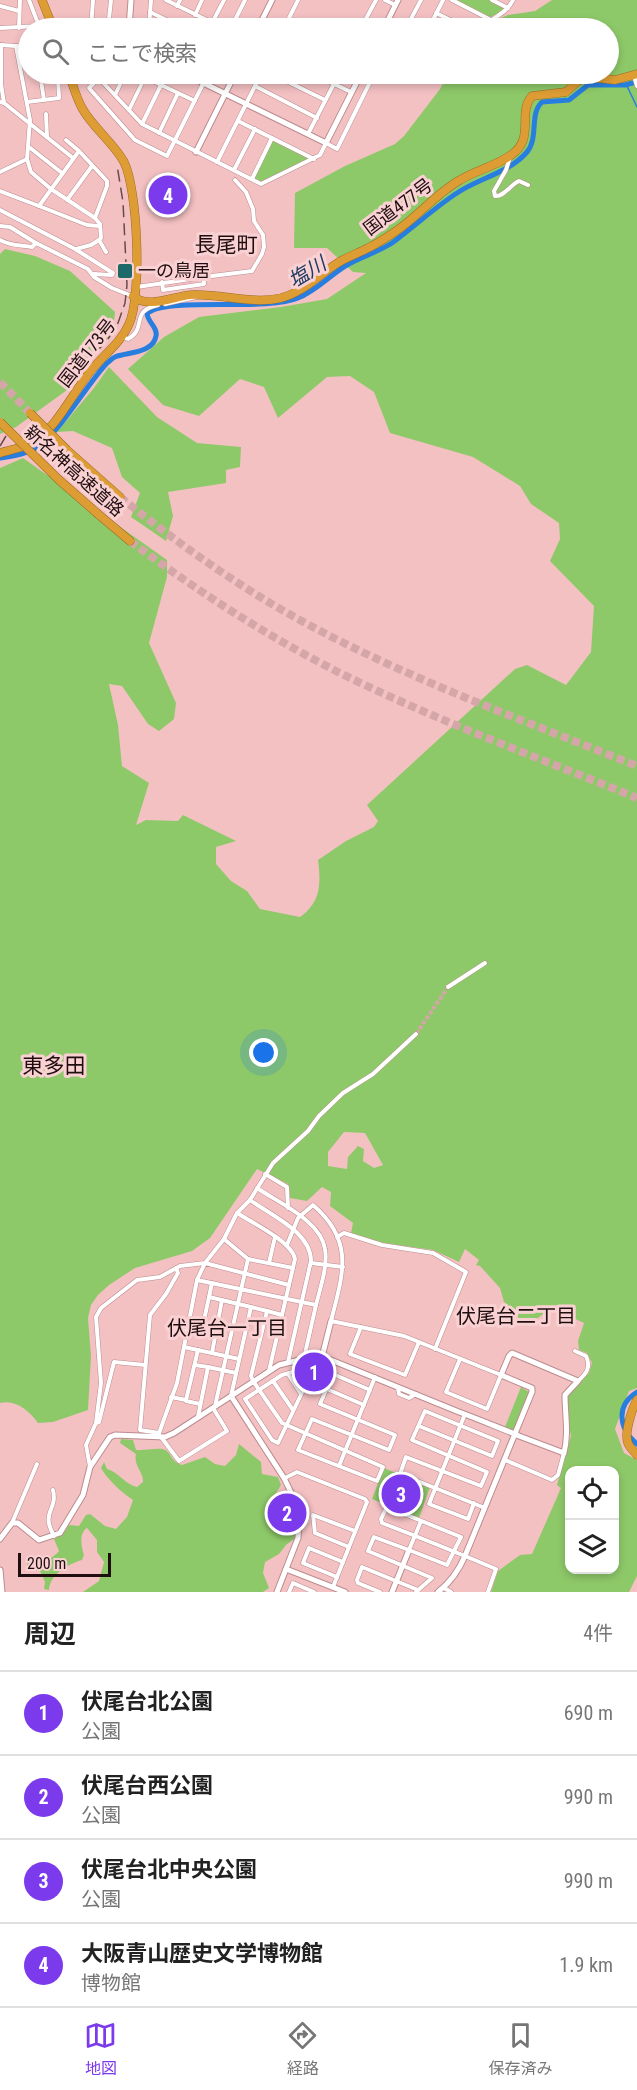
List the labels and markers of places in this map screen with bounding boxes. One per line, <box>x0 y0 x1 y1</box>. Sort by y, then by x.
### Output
pin: 4 <box>148 172 188 218</box>
place label: 一の鳥居 <box>138 260 210 281</box>
marker: 一の鳥居 <box>116 262 134 280</box>
pin: 1 <box>294 1350 334 1394</box>
pin: 3 <box>382 1472 420 1516</box>
pin: 2 <box>268 1490 306 1536</box>

